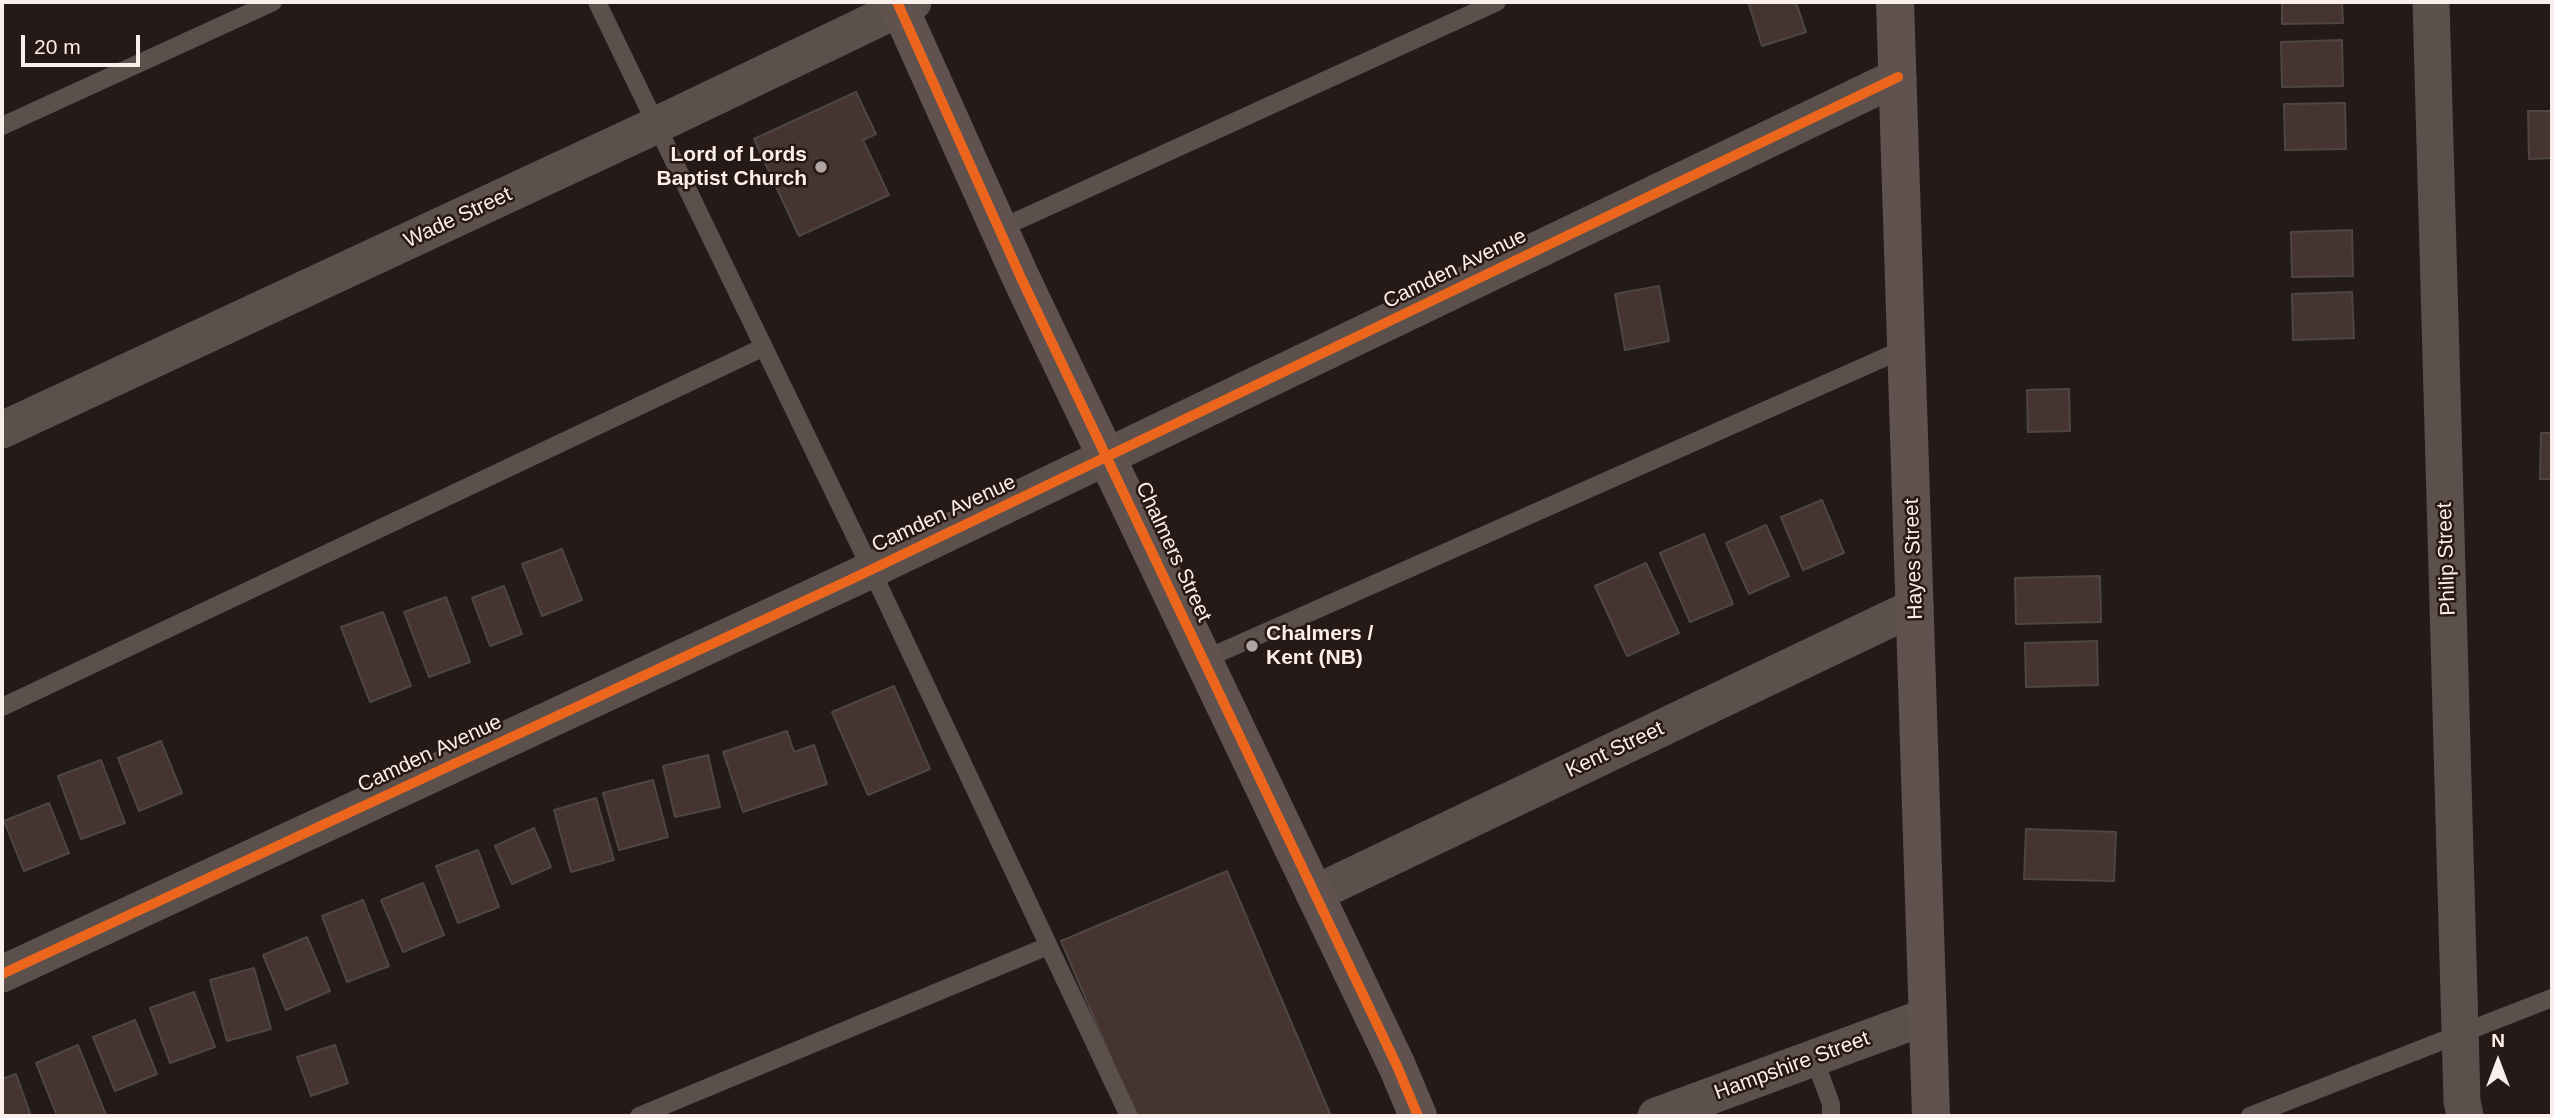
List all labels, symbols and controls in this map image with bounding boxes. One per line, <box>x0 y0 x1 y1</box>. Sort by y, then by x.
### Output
scale bar <box>24 21 144 65</box>
text: 20 m <box>34 35 81 58</box>
place label: Lord of Lords Baptist Church <box>656 142 807 192</box>
marker: Lord of Lords Baptist Church <box>813 159 829 175</box>
street label: Wade Street <box>400 182 516 254</box>
street label: Camden Avenue <box>1379 223 1531 315</box>
street label: Camden Avenue <box>868 470 1020 558</box>
street label: Chalmers Street <box>1130 478 1216 626</box>
street label: Hayes Street <box>1899 498 1929 620</box>
street label: Philip Street <box>2432 502 2462 616</box>
place label: Chalmers / Kent (NB) <box>1266 621 1373 671</box>
marker: Chalmers / Kent (NB) <box>1244 638 1260 654</box>
street label: Camden Avenue <box>354 710 506 798</box>
street label: Kent Street <box>1562 716 1668 784</box>
street label: Hampshire Street <box>1711 1026 1873 1106</box>
north arrow <box>2463 1027 2533 1097</box>
text: N <box>2491 1030 2505 1051</box>

